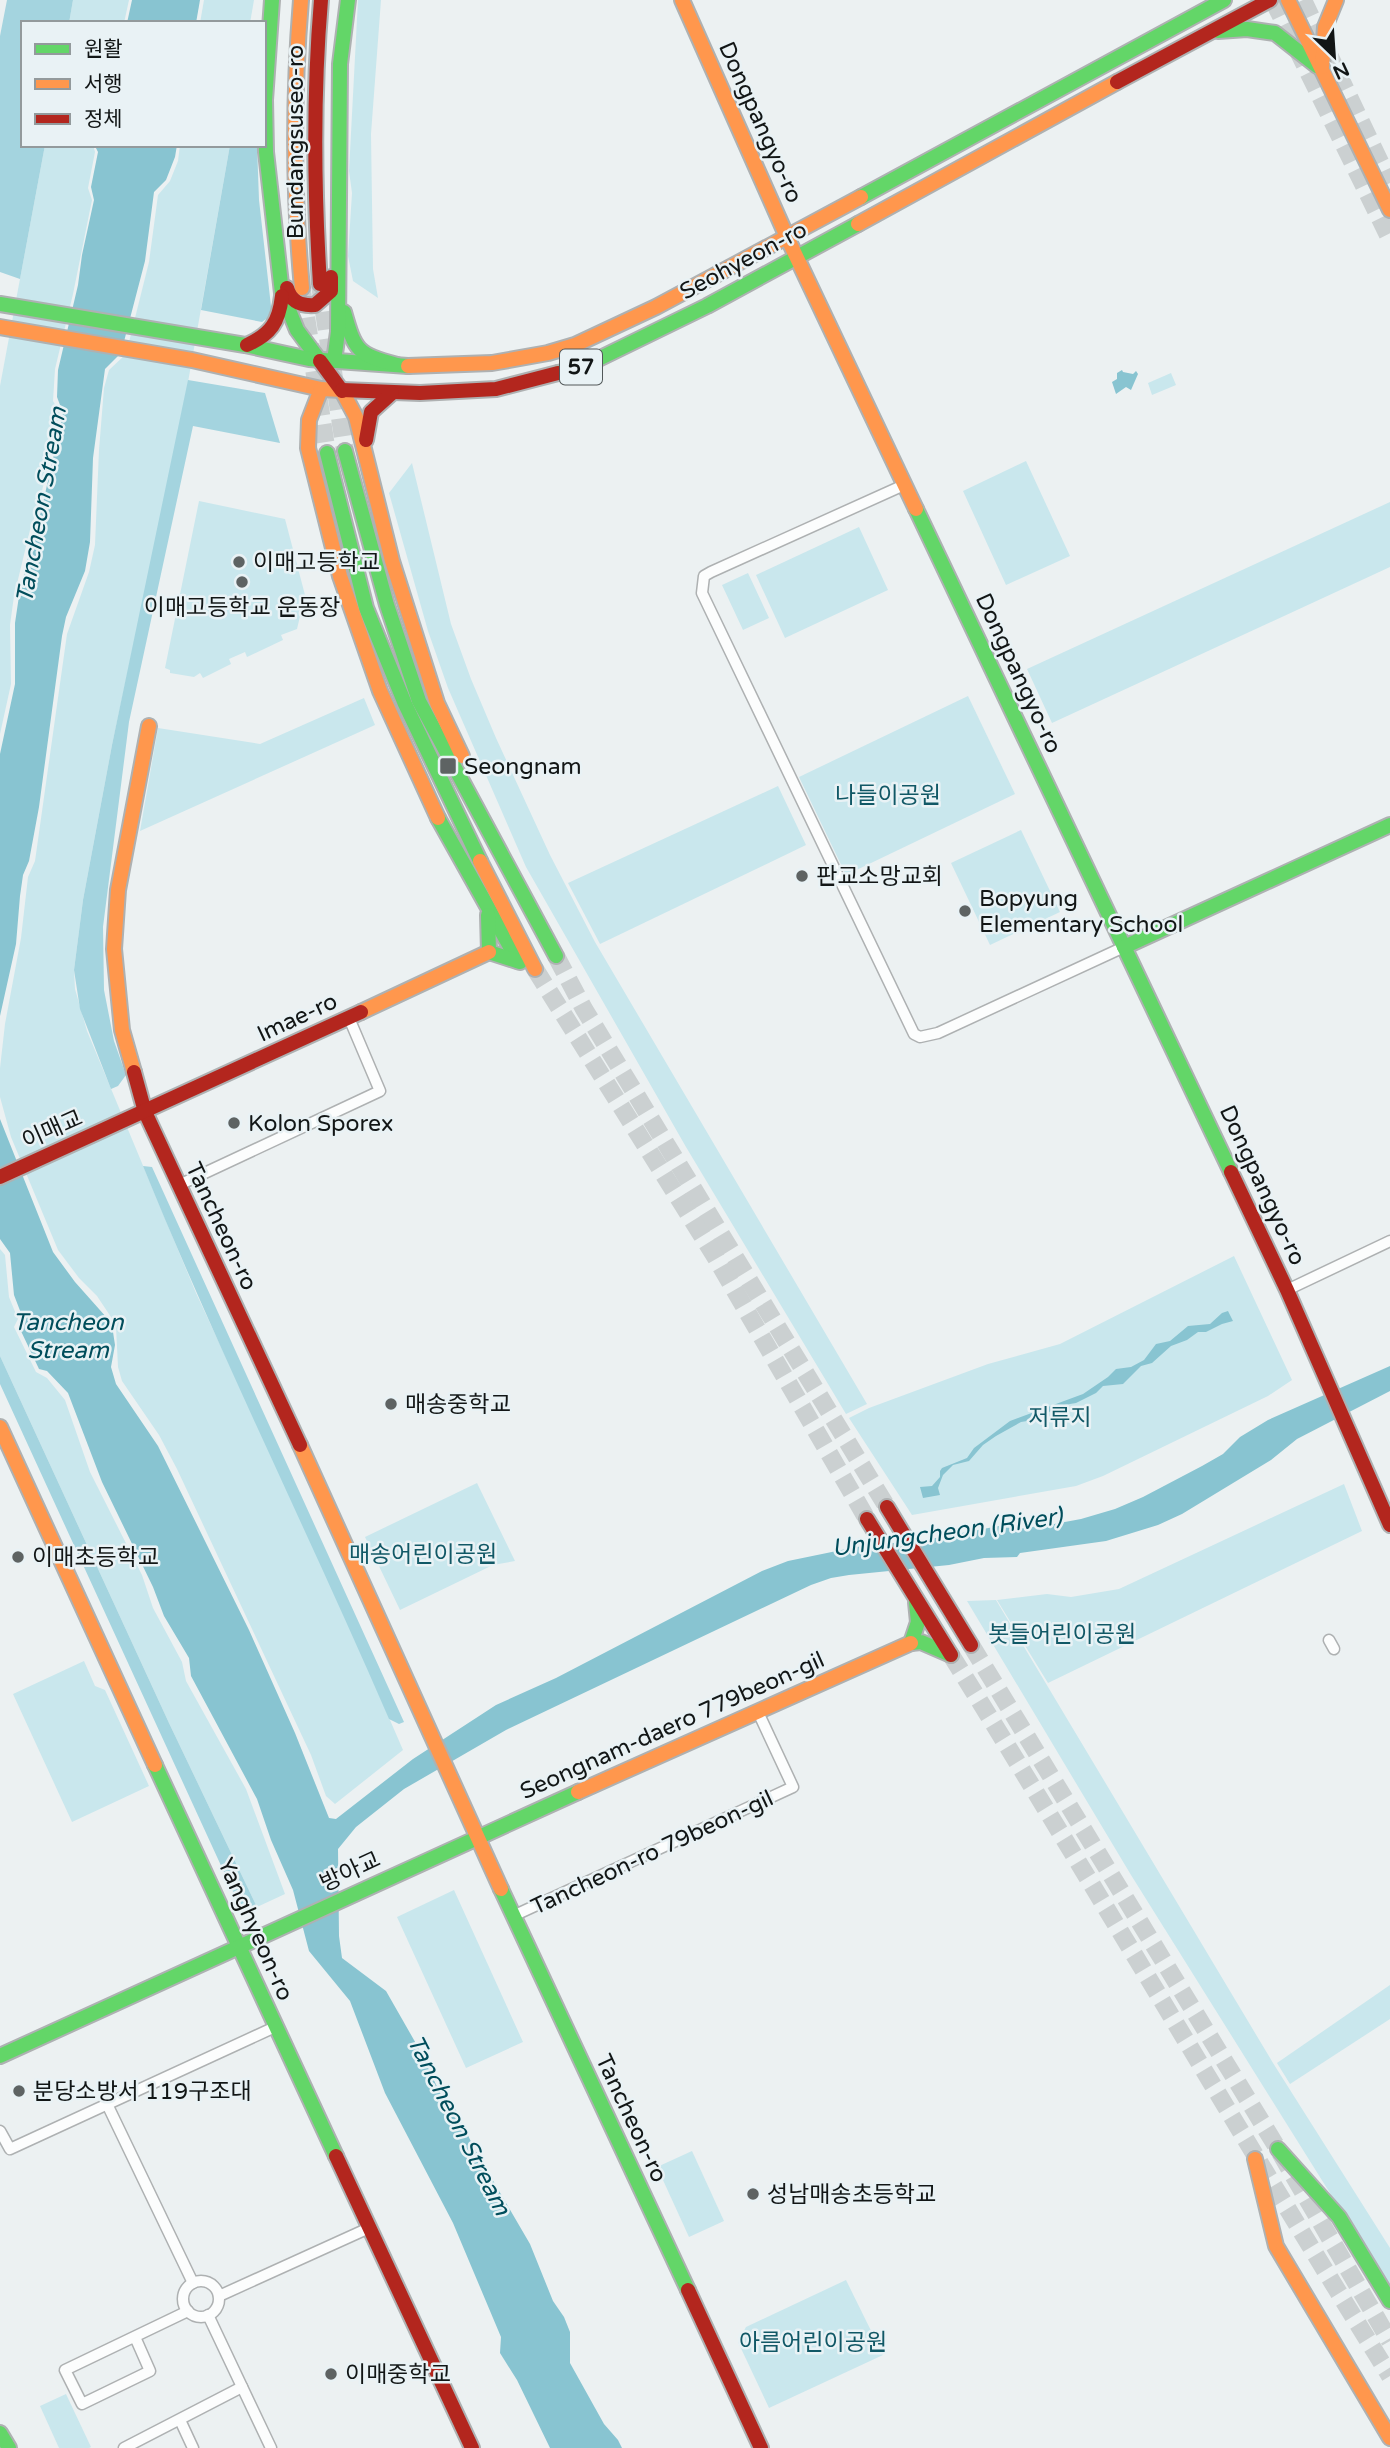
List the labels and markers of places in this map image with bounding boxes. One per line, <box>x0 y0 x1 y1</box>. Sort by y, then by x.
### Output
place label: 이매고등학교 <box>253 549 380 577</box>
marker: 이매고등학교 <box>231 554 247 570</box>
marker: 이매고등학교 운동장 <box>234 574 250 590</box>
place label: 이매고등학교 운동장 <box>144 594 340 622</box>
place label: Seongnam <box>464 753 582 781</box>
marker: Seongnam <box>438 756 458 776</box>
place label: 판교소망교회 <box>816 863 943 891</box>
marker: 판교소망교회 <box>794 868 810 884</box>
place label: Bopyung Elementary School <box>979 885 1183 939</box>
marker: Bopyung Elementary School <box>957 903 973 919</box>
place label: Kolon Sporex <box>248 1110 393 1138</box>
marker: Kolon Sporex <box>226 1115 242 1131</box>
place label: 매송중학교 <box>405 1391 511 1419</box>
marker: 매송중학교 <box>383 1396 399 1412</box>
place label: 이매초등학교 <box>32 1544 159 1572</box>
marker: 이매초등학교 <box>10 1549 26 1565</box>
place label: 분당소방서 119구조대 <box>33 2078 252 2106</box>
marker: 분당소방서 119구조대 <box>11 2083 27 2099</box>
place label: 성남매송초등학교 <box>767 2181 936 2209</box>
marker: 성남매송초등학교 <box>745 2186 761 2202</box>
place label: 이매중학교 <box>345 2361 451 2389</box>
marker: 이매중학교 <box>323 2366 339 2382</box>

